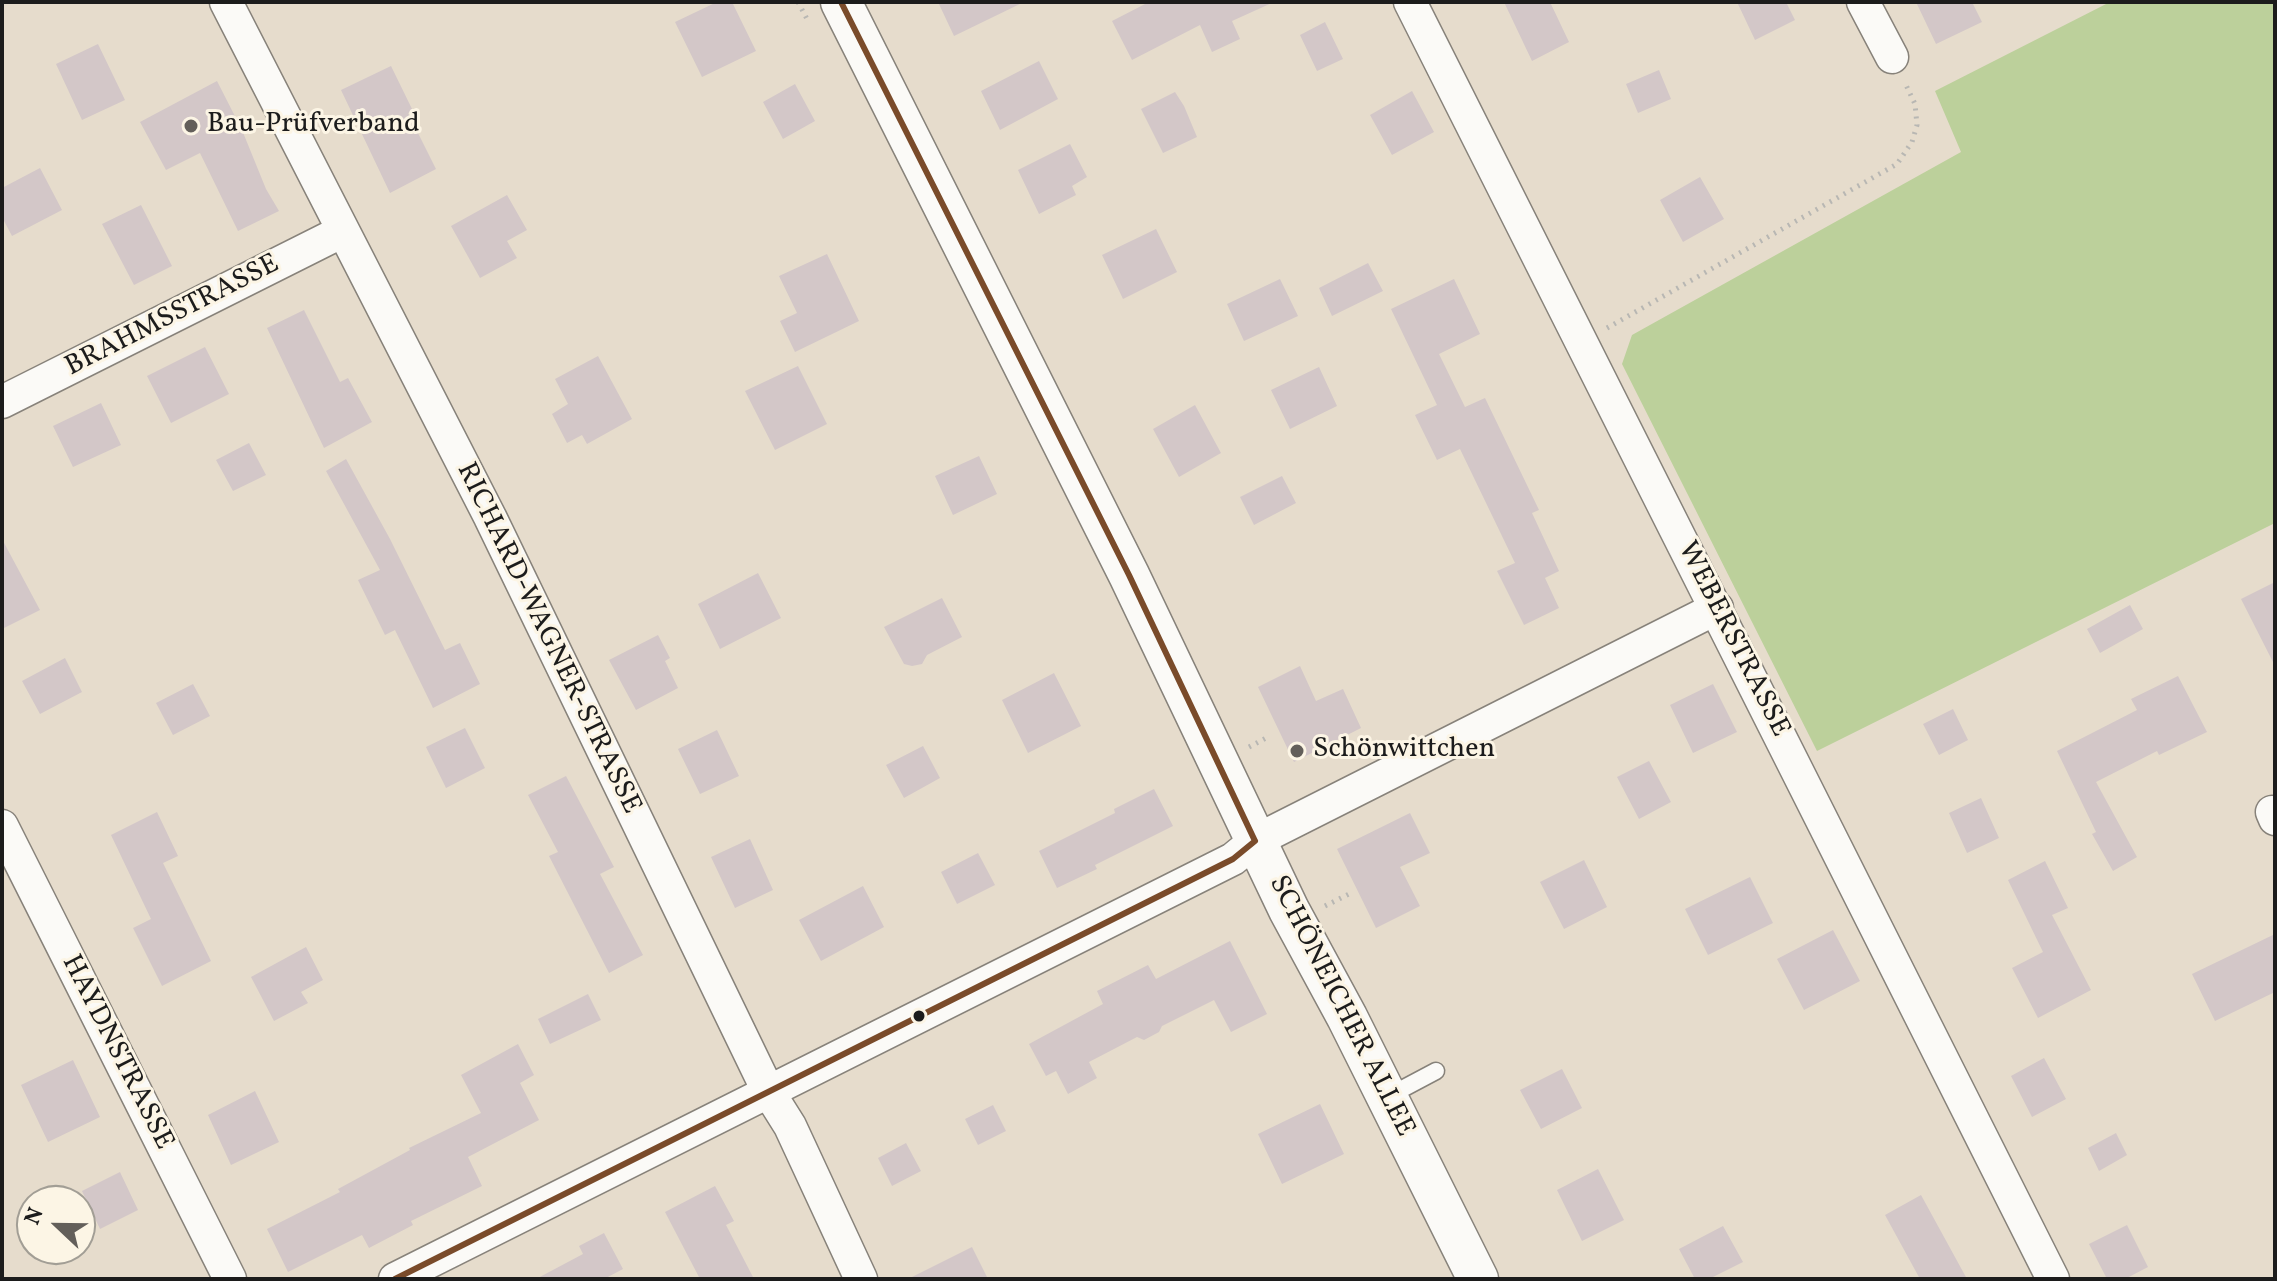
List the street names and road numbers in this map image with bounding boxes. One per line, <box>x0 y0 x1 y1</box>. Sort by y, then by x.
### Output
street label: BRAHMSSTRASSE <box>60 249 286 385</box>
street label: RICHARD-WAGNER-STRASSE <box>447 458 647 820</box>
street label: WEBERSTRASSE <box>1668 537 1796 743</box>
street label: SCHÖNEICHER ALLEE <box>1260 871 1420 1143</box>
street label: HAYDNSTRASSE <box>52 950 180 1156</box>

